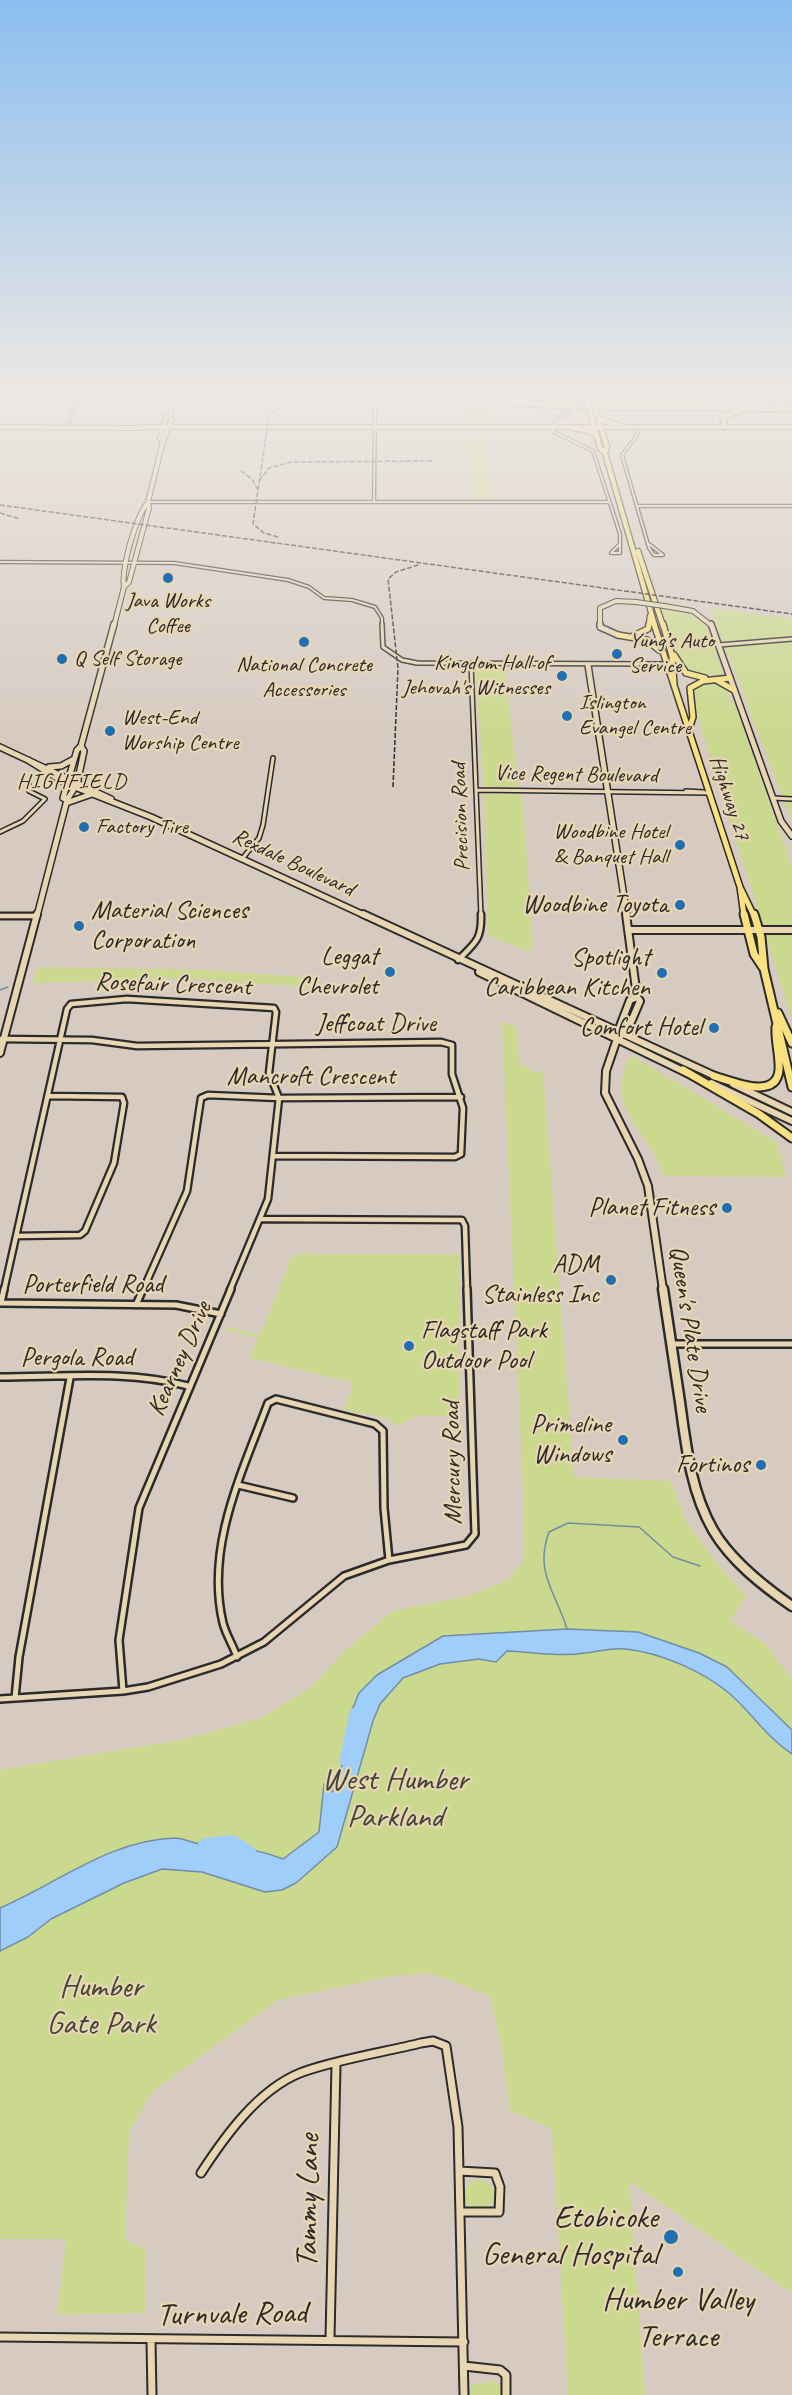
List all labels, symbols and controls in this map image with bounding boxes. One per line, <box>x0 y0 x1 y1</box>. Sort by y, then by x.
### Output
marker: Java Works Coffee <box>161 571 175 585</box>
place label: Java Works Coffee <box>126 588 210 640</box>
place label: Yung’s Auto Service <box>629 628 714 680</box>
marker: National Concrete Accessories <box>297 635 311 649</box>
place label: Q Self Storage <box>74 646 181 672</box>
marker: Yung’s Auto Service <box>610 647 624 661</box>
place label: Kingdom Hall of Jehovah's Witnesses <box>402 650 550 702</box>
marker: Q Self Storage <box>55 652 69 666</box>
place label: National Concrete Accessories <box>236 652 372 704</box>
marker: Kingdom Hall of Jehovah's Witnesses <box>555 669 569 683</box>
place label: Islington Evangel Centre <box>579 690 691 742</box>
place label: West-End Worship Centre <box>122 705 239 756</box>
marker: Islington Evangel Centre <box>560 709 574 723</box>
marker: West-End Worship Centre <box>103 724 117 738</box>
street label: Highway 27 <box>703 752 755 844</box>
street label: Vice Regent Boulevard <box>494 760 658 790</box>
street label: Precision Road <box>446 762 476 872</box>
district label: HIGHFIELD <box>17 769 127 795</box>
place label: Factory Tire <box>96 814 188 840</box>
place label: Woodbine Hotel & Banquet Hall <box>554 819 668 870</box>
marker: Factory Tire <box>77 820 91 834</box>
street label: Rexdale Boulevard <box>228 823 358 903</box>
marker: Woodbine Hotel & Banquet Hall <box>673 838 687 852</box>
place label: Woodbine Toyota <box>522 889 668 921</box>
place label: Material Sciences Corporation <box>91 895 248 957</box>
marker: Woodbine Toyota <box>673 898 687 912</box>
marker: Material Sciences Corporation <box>72 919 86 933</box>
place label: Leggat Chevrolet <box>297 941 378 1002</box>
place label: Spotlight Caribbean Kitchen <box>484 942 650 1004</box>
marker: Leggat Chevrolet <box>383 965 397 979</box>
marker: Spotlight Caribbean Kitchen <box>655 966 669 980</box>
street label: Rosefair Crescent <box>94 967 252 1003</box>
street label: Jeffcoat Drive <box>316 1008 436 1040</box>
place label: Comfort Hotel <box>580 1012 702 1044</box>
marker: Comfort Hotel <box>707 1021 721 1035</box>
street label: Mancroft Crescent <box>227 1061 395 1093</box>
place label: Planet Fitness <box>588 1192 715 1224</box>
marker: Planet Fitness <box>720 1201 734 1215</box>
street label: Queen's Plate Drive <box>661 1244 719 1414</box>
place label: ADM Stainless Inc <box>481 1249 599 1310</box>
street label: Porterfield Road <box>22 1269 164 1301</box>
marker: ADM Stainless Inc <box>604 1273 618 1287</box>
street label: Kearney Drive <box>141 1297 219 1421</box>
place label: Flagstaff Park Outdoor Pool <box>421 1315 547 1376</box>
marker: Flagstaff Park Outdoor Pool <box>402 1339 416 1353</box>
street label: Pergola Road <box>21 1342 133 1374</box>
street label: Mercury Road <box>436 1401 470 1525</box>
place label: Primeline Windows <box>531 1409 611 1470</box>
marker: Primeline Windows <box>616 1433 630 1447</box>
place label: Fortinos <box>676 1449 749 1481</box>
marker: Fortinos <box>754 1458 768 1472</box>
park label: West Humber Parkland <box>322 1762 468 1837</box>
park label: Humber Gate Park <box>46 1969 156 2044</box>
street label: Tammy Lane <box>289 2134 329 2268</box>
place label: Etobicoke General Hospital <box>482 2200 658 2275</box>
marker: Etobicoke General Hospital <box>662 2228 680 2246</box>
marker: Humber Valley Terrace <box>671 2265 685 2279</box>
place label: Humber Valley Terrace <box>602 2282 754 2357</box>
street label: Turnvale Road <box>157 2294 307 2336</box>

